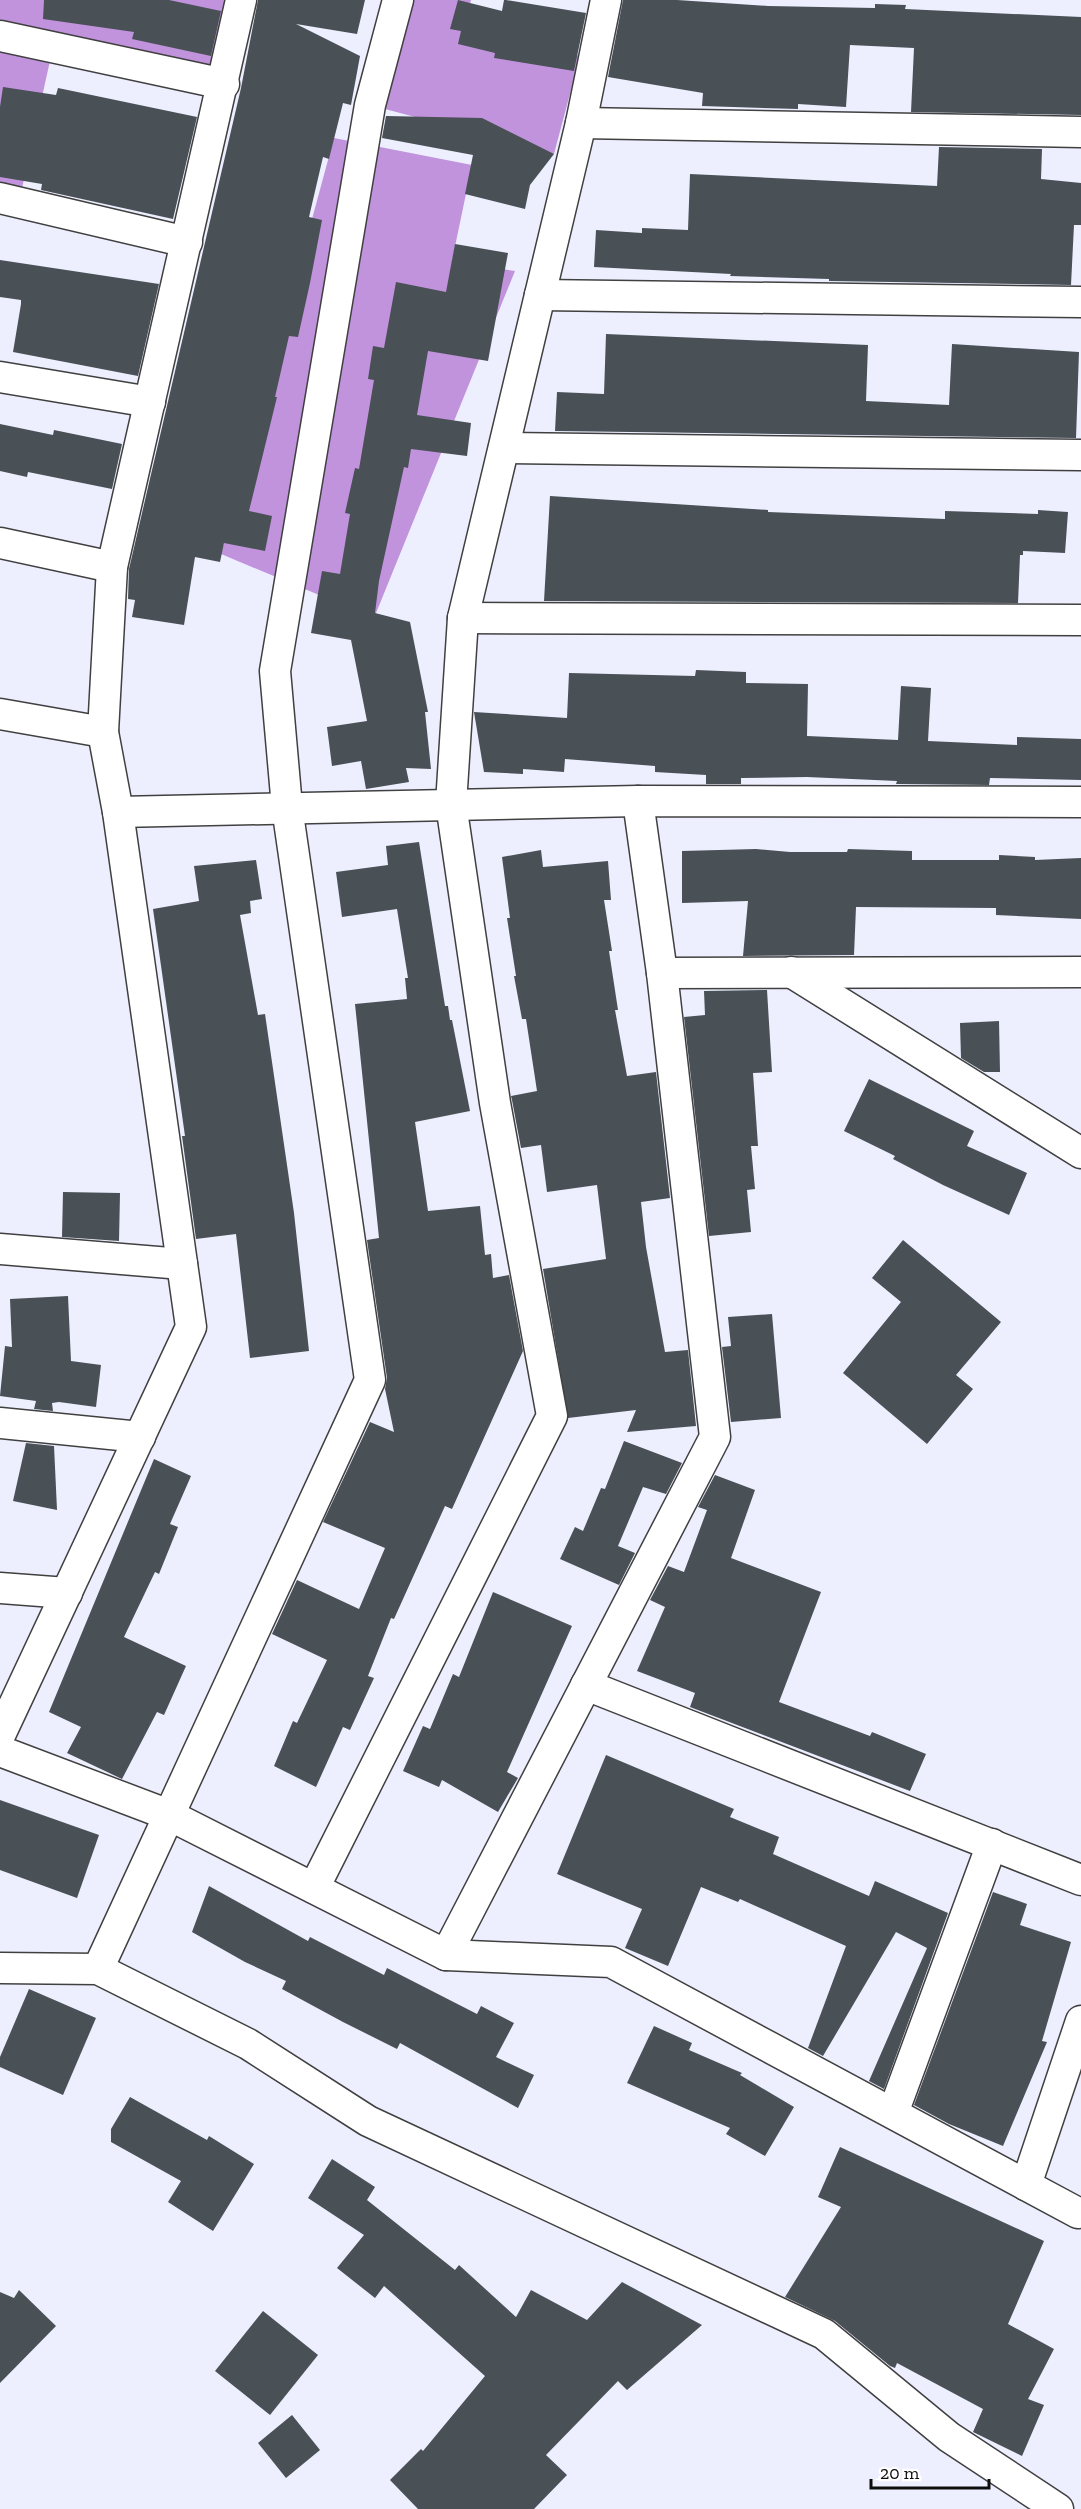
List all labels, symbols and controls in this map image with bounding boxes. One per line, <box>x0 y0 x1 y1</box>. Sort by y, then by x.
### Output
scale bar <box>871 2452 990 2490</box>
text: 20 m <box>880 2462 920 2484</box>

